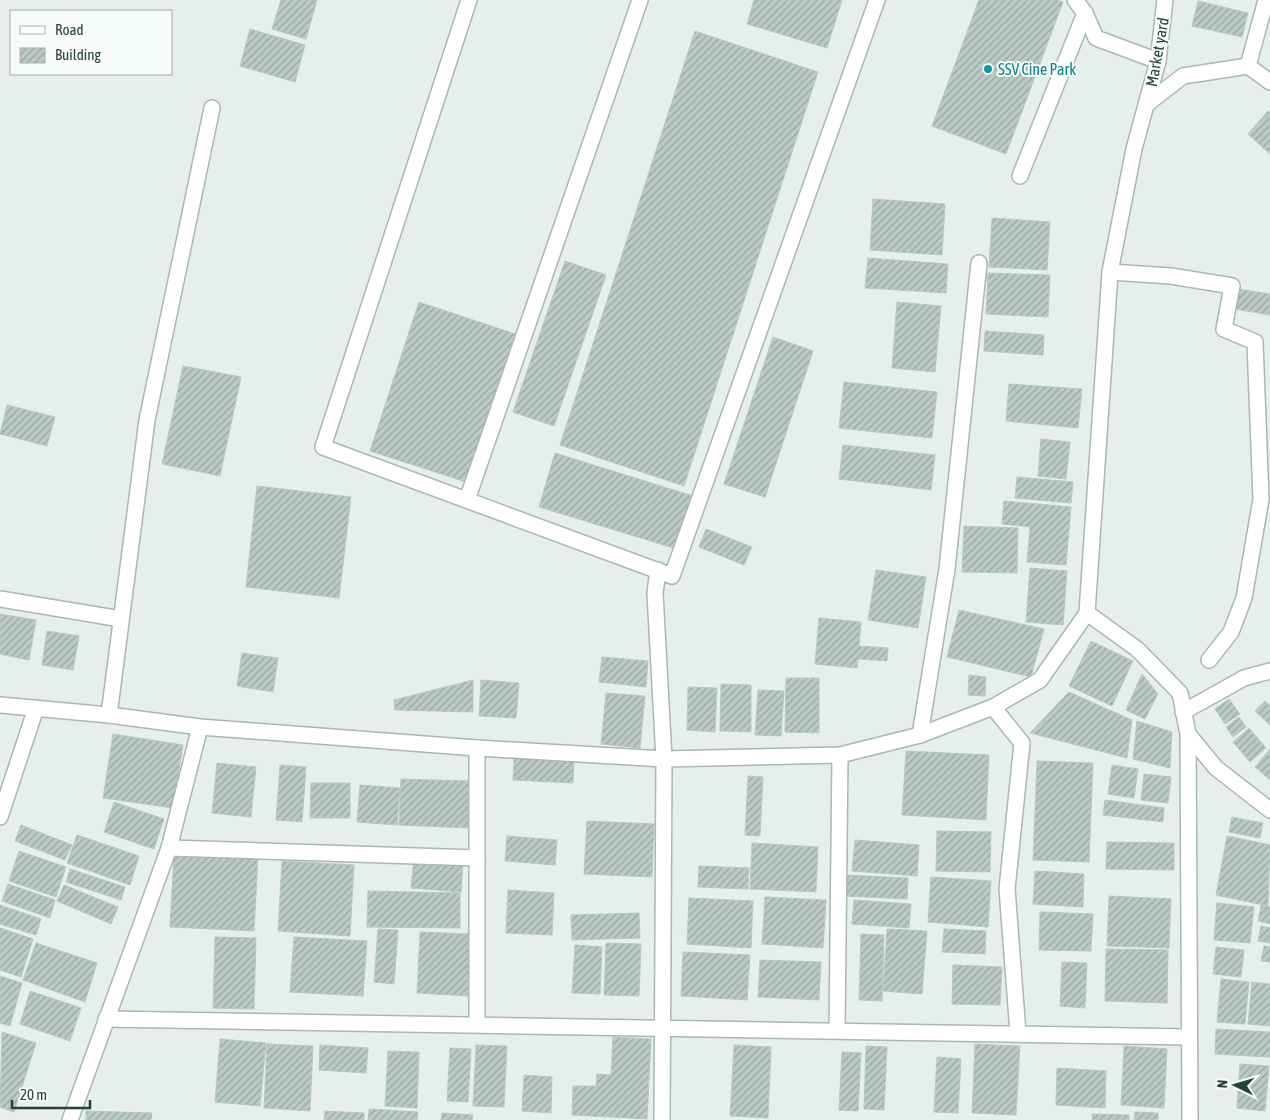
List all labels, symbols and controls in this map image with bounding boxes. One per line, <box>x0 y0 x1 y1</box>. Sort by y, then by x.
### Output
legend <box>10 10 172 75</box>
street label: Market yard <box>1142 16 1173 88</box>
text: Road <box>55 21 84 38</box>
text: Building <box>55 46 101 63</box>
place label: SSV Cine Park <box>998 60 1076 78</box>
marker: SSV Cine Park <box>982 63 994 75</box>
north arrow <box>1210 1060 1260 1110</box>
scale bar <box>12 1078 90 1110</box>
text: N <box>1214 1079 1230 1089</box>
text: 20 m <box>20 1086 47 1103</box>

